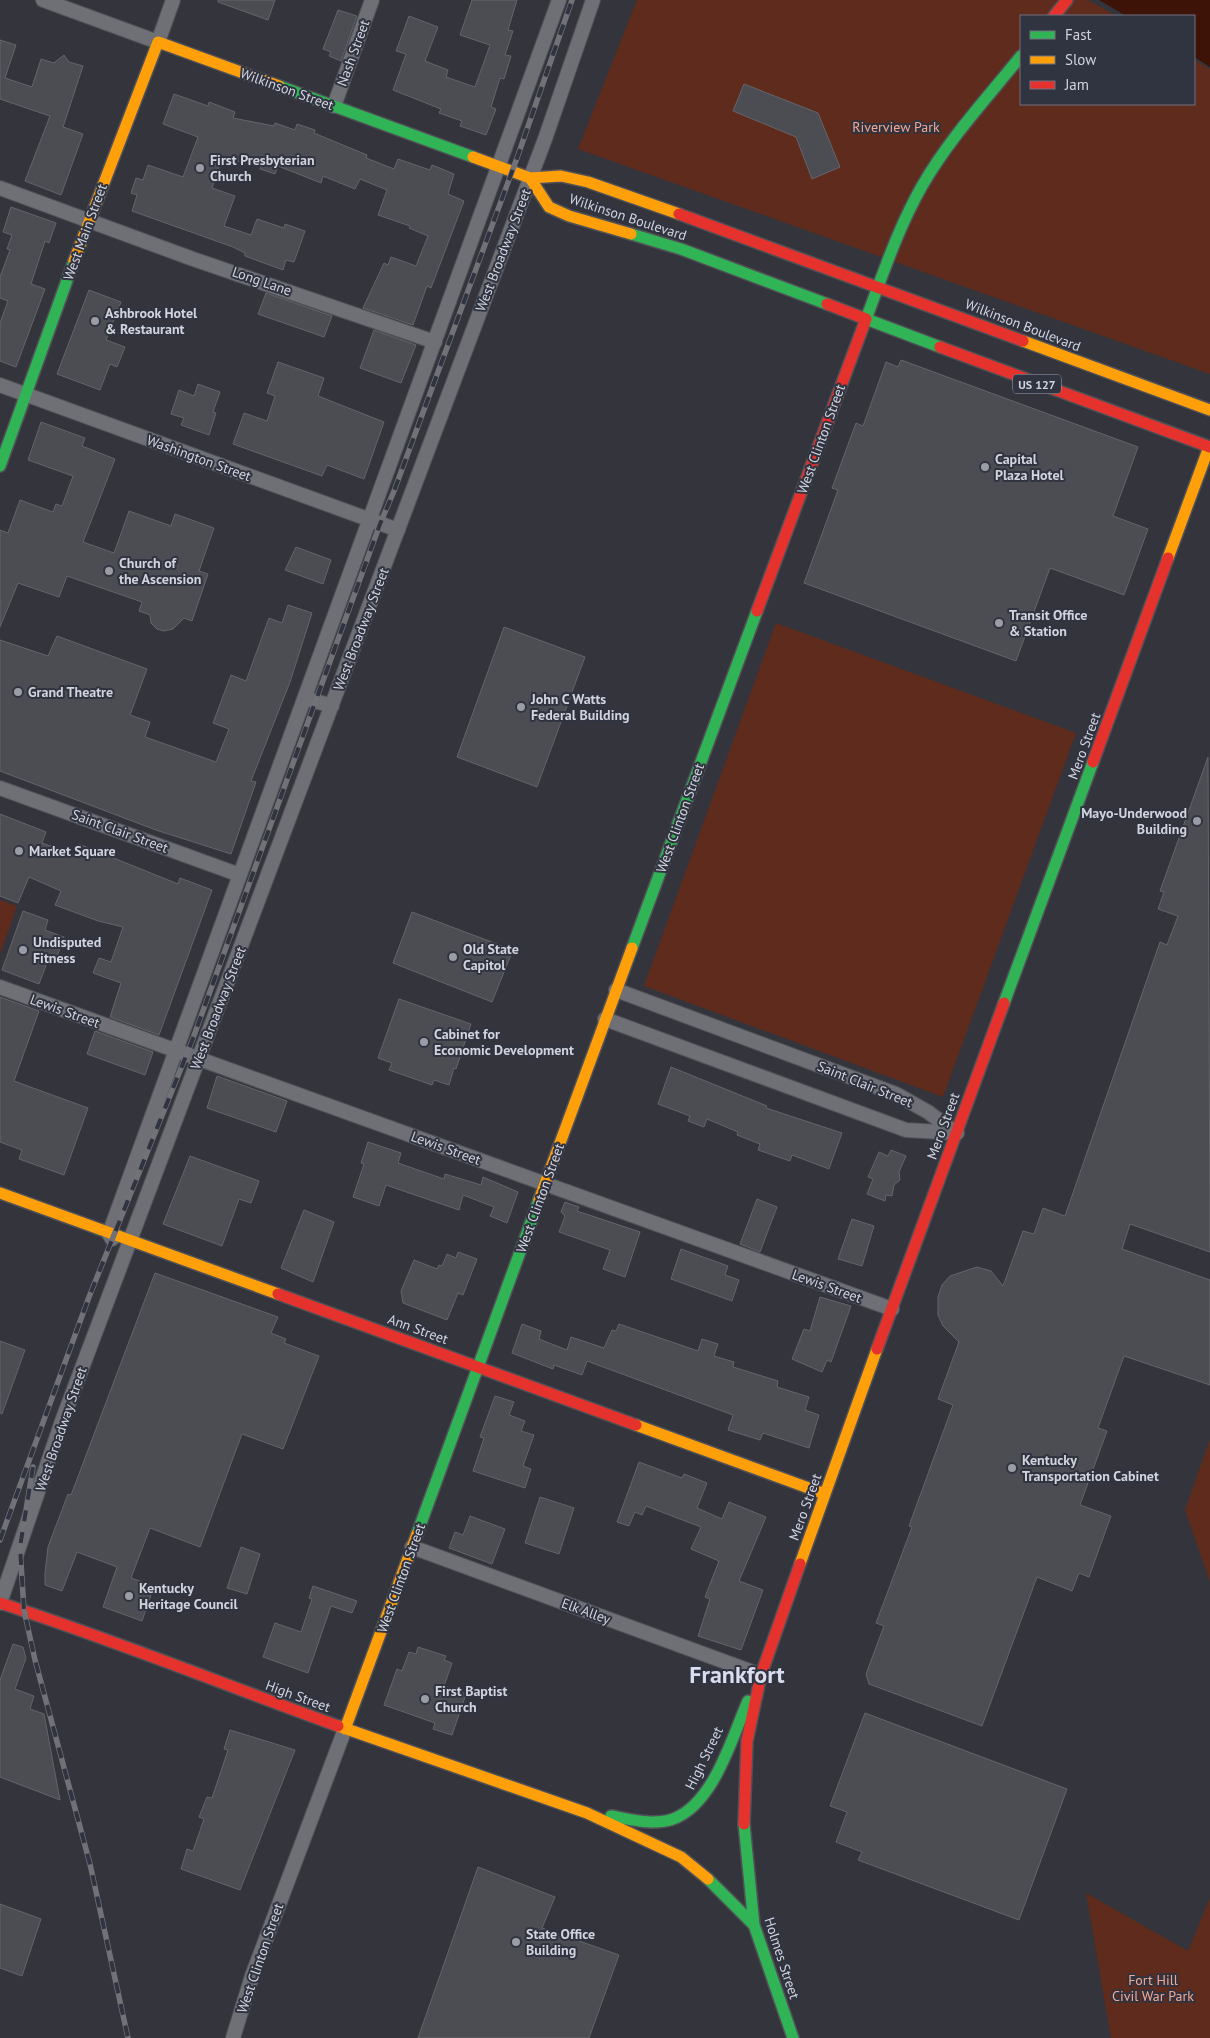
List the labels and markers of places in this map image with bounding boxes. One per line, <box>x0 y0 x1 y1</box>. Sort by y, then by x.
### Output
place label: First Presbyterian Church <box>210 151 315 185</box>
marker: First Presbyterian Church <box>194 162 206 174</box>
place label: Ashbrook Hotel & Restaurant <box>105 304 198 338</box>
marker: Ashbrook Hotel & Restaurant <box>89 315 101 327</box>
place label: Capital Plaza Hotel <box>995 450 1065 484</box>
marker: Capital Plaza Hotel <box>979 461 991 473</box>
place label: Church of the Ascension <box>119 554 201 588</box>
marker: Church of the Ascension <box>103 565 115 577</box>
place label: Transit Office & Station <box>1009 606 1087 640</box>
marker: Transit Office & Station <box>993 617 1005 629</box>
place label: Grand Theatre <box>28 683 113 701</box>
marker: Grand Theatre <box>12 686 24 698</box>
place label: John C Watts Federal Building <box>530 690 630 724</box>
marker: John C Watts Federal Building <box>515 701 527 713</box>
place label: Mayo-Underwood Building <box>1081 804 1187 838</box>
marker: Mayo-Underwood Building <box>1191 815 1203 827</box>
place label: Market Square <box>29 842 116 860</box>
marker: Market Square <box>13 845 25 857</box>
place label: Undisputed Fitness <box>33 933 101 967</box>
place label: Old State Capitol <box>463 940 519 974</box>
marker: Undisputed Fitness <box>17 944 29 956</box>
marker: Old State Capitol <box>447 951 459 963</box>
place label: Cabinet for Economic Development <box>434 1025 574 1059</box>
marker: Cabinet for Economic Development <box>418 1036 430 1048</box>
place label: Kentucky Transportation Cabinet <box>1022 1451 1159 1485</box>
marker: Kentucky Transportation Cabinet <box>1006 1462 1018 1474</box>
place label: Kentucky Heritage Council <box>139 1579 239 1613</box>
marker: Kentucky Heritage Council <box>123 1590 135 1602</box>
place label: First Baptist Church <box>435 1682 507 1716</box>
marker: First Baptist Church <box>419 1693 431 1705</box>
place label: State Office Building <box>526 1925 595 1959</box>
marker: State Office Building <box>510 1936 522 1948</box>

